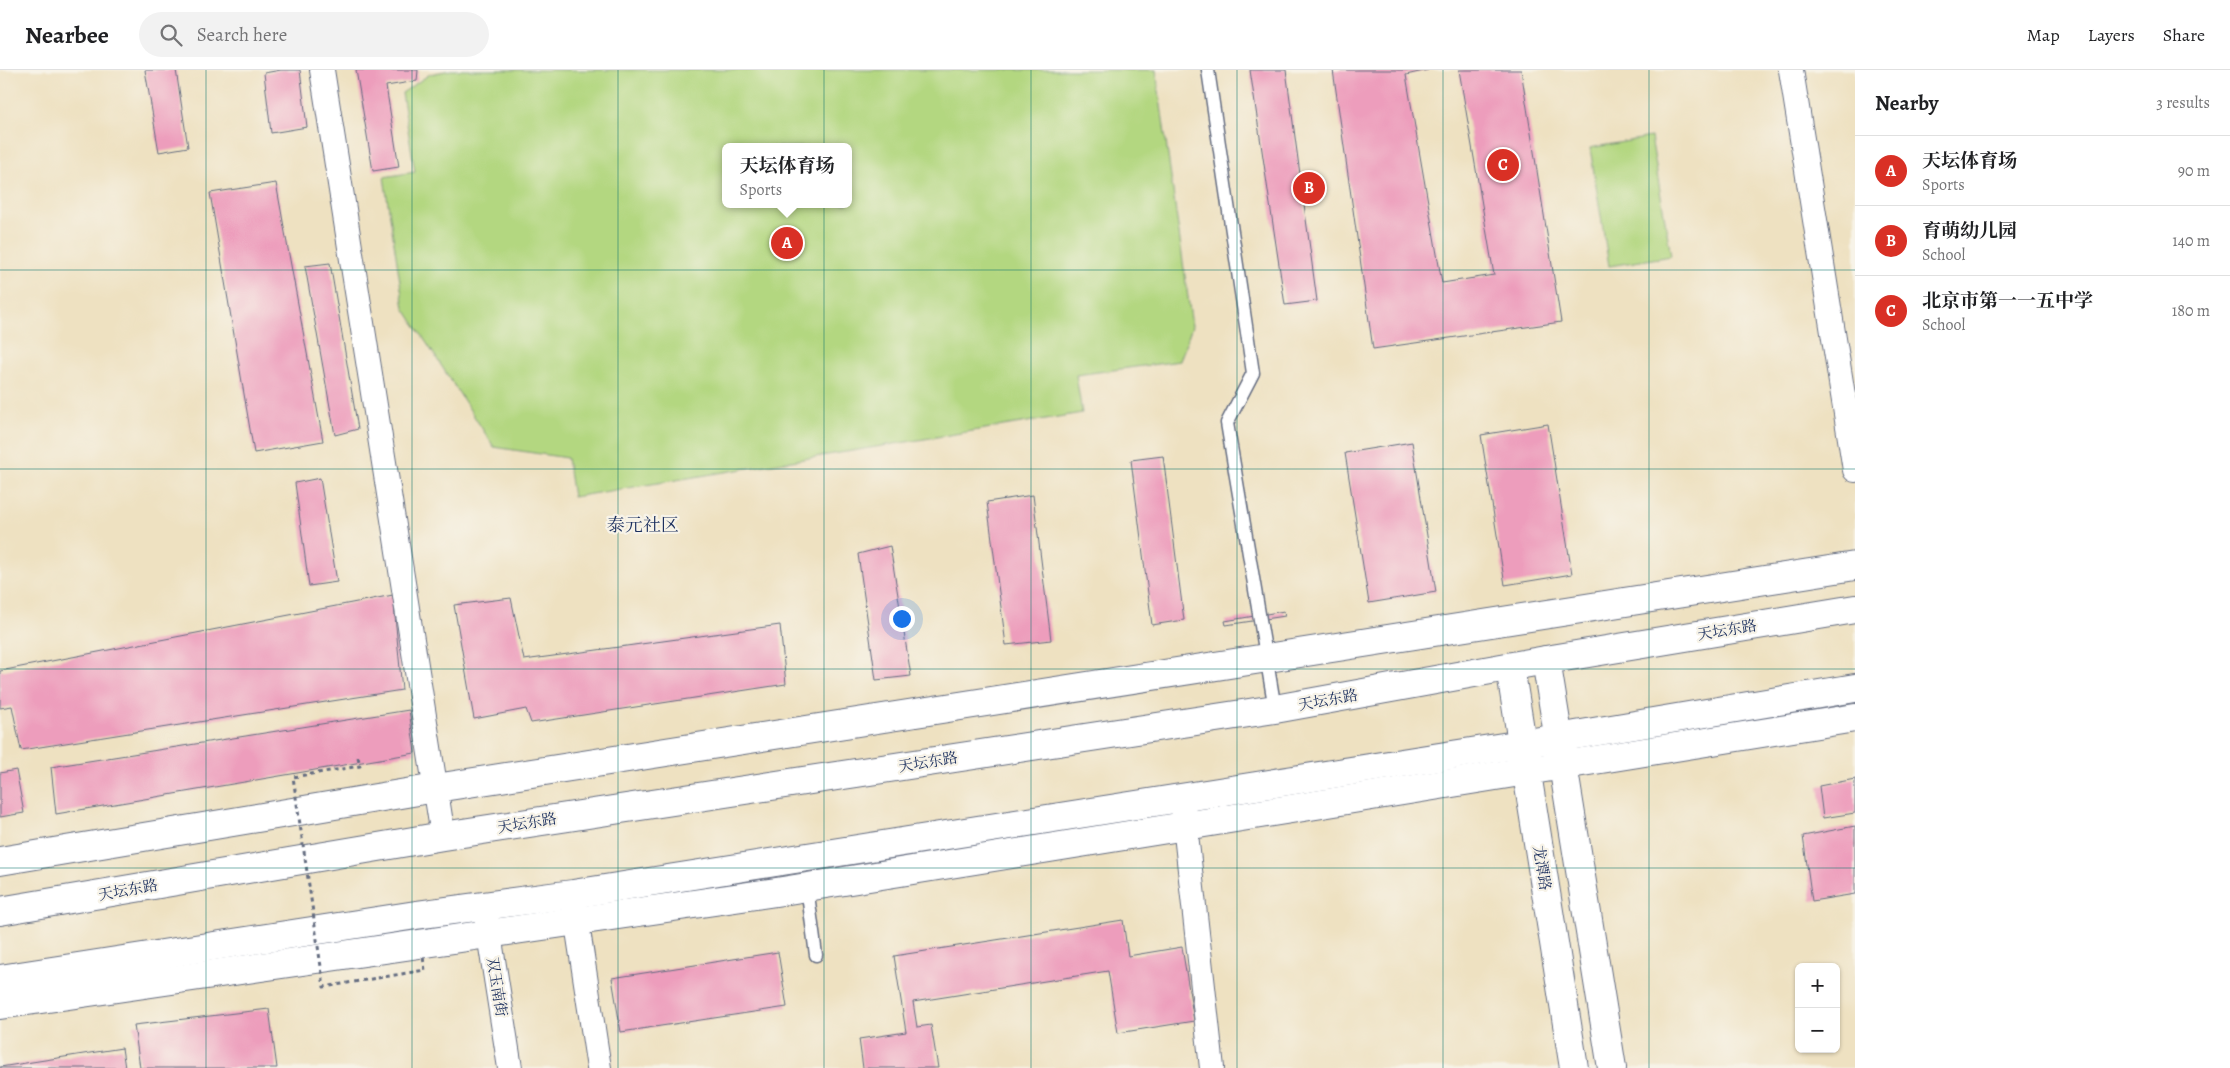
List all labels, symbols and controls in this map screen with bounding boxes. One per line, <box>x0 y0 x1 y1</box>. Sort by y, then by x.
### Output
search box <box>139 12 489 57</box>
text: Nearbee <box>25 19 109 51</box>
icon: search <box>157 21 185 49</box>
text: Search here <box>197 22 287 48</box>
text: Map <box>2027 23 2060 47</box>
text: Layers <box>2088 23 2135 47</box>
text: Share <box>2163 23 2205 47</box>
text: Nearby <box>1875 89 1938 117</box>
text: 3 results <box>2156 92 2210 114</box>
popup <box>722 143 852 208</box>
pin: C <box>1487 146 1519 184</box>
text: 天坛体育场 <box>1922 148 2017 174</box>
text: 天坛体育场 <box>739 153 835 179</box>
text: A <box>1886 160 1896 182</box>
text: 90 m <box>2178 160 2210 182</box>
pin: B <box>1293 169 1325 207</box>
text: Sports <box>1922 174 1965 196</box>
text: Sports <box>739 179 782 201</box>
text: 育萌幼儿园 <box>1922 218 2017 244</box>
pin: A <box>771 224 803 262</box>
text: B <box>1886 230 1896 252</box>
text: 140 m <box>2172 230 2210 252</box>
text: School <box>1922 244 1965 266</box>
text: 北京市第一一五中学 <box>1922 288 2093 314</box>
text: C <box>1886 300 1896 322</box>
text: 180 m <box>2172 300 2210 322</box>
text: School <box>1922 314 1965 336</box>
district label: 泰元社区 <box>607 513 679 537</box>
your location <box>889 606 915 632</box>
street label: 天坛东路 <box>1696 615 1758 645</box>
street label: 天坛东路 <box>1297 685 1359 715</box>
street label: 天坛东路 <box>897 747 959 777</box>
street label: 天坛东路 <box>496 808 558 838</box>
street label: 龙潭路 <box>1529 844 1555 892</box>
street label: 天坛东路 <box>97 875 159 905</box>
street label: 双玉南街 <box>482 956 512 1018</box>
map controls <box>1795 963 1840 1053</box>
button: + <box>1795 963 1840 1008</box>
button: − <box>1795 1008 1840 1053</box>

